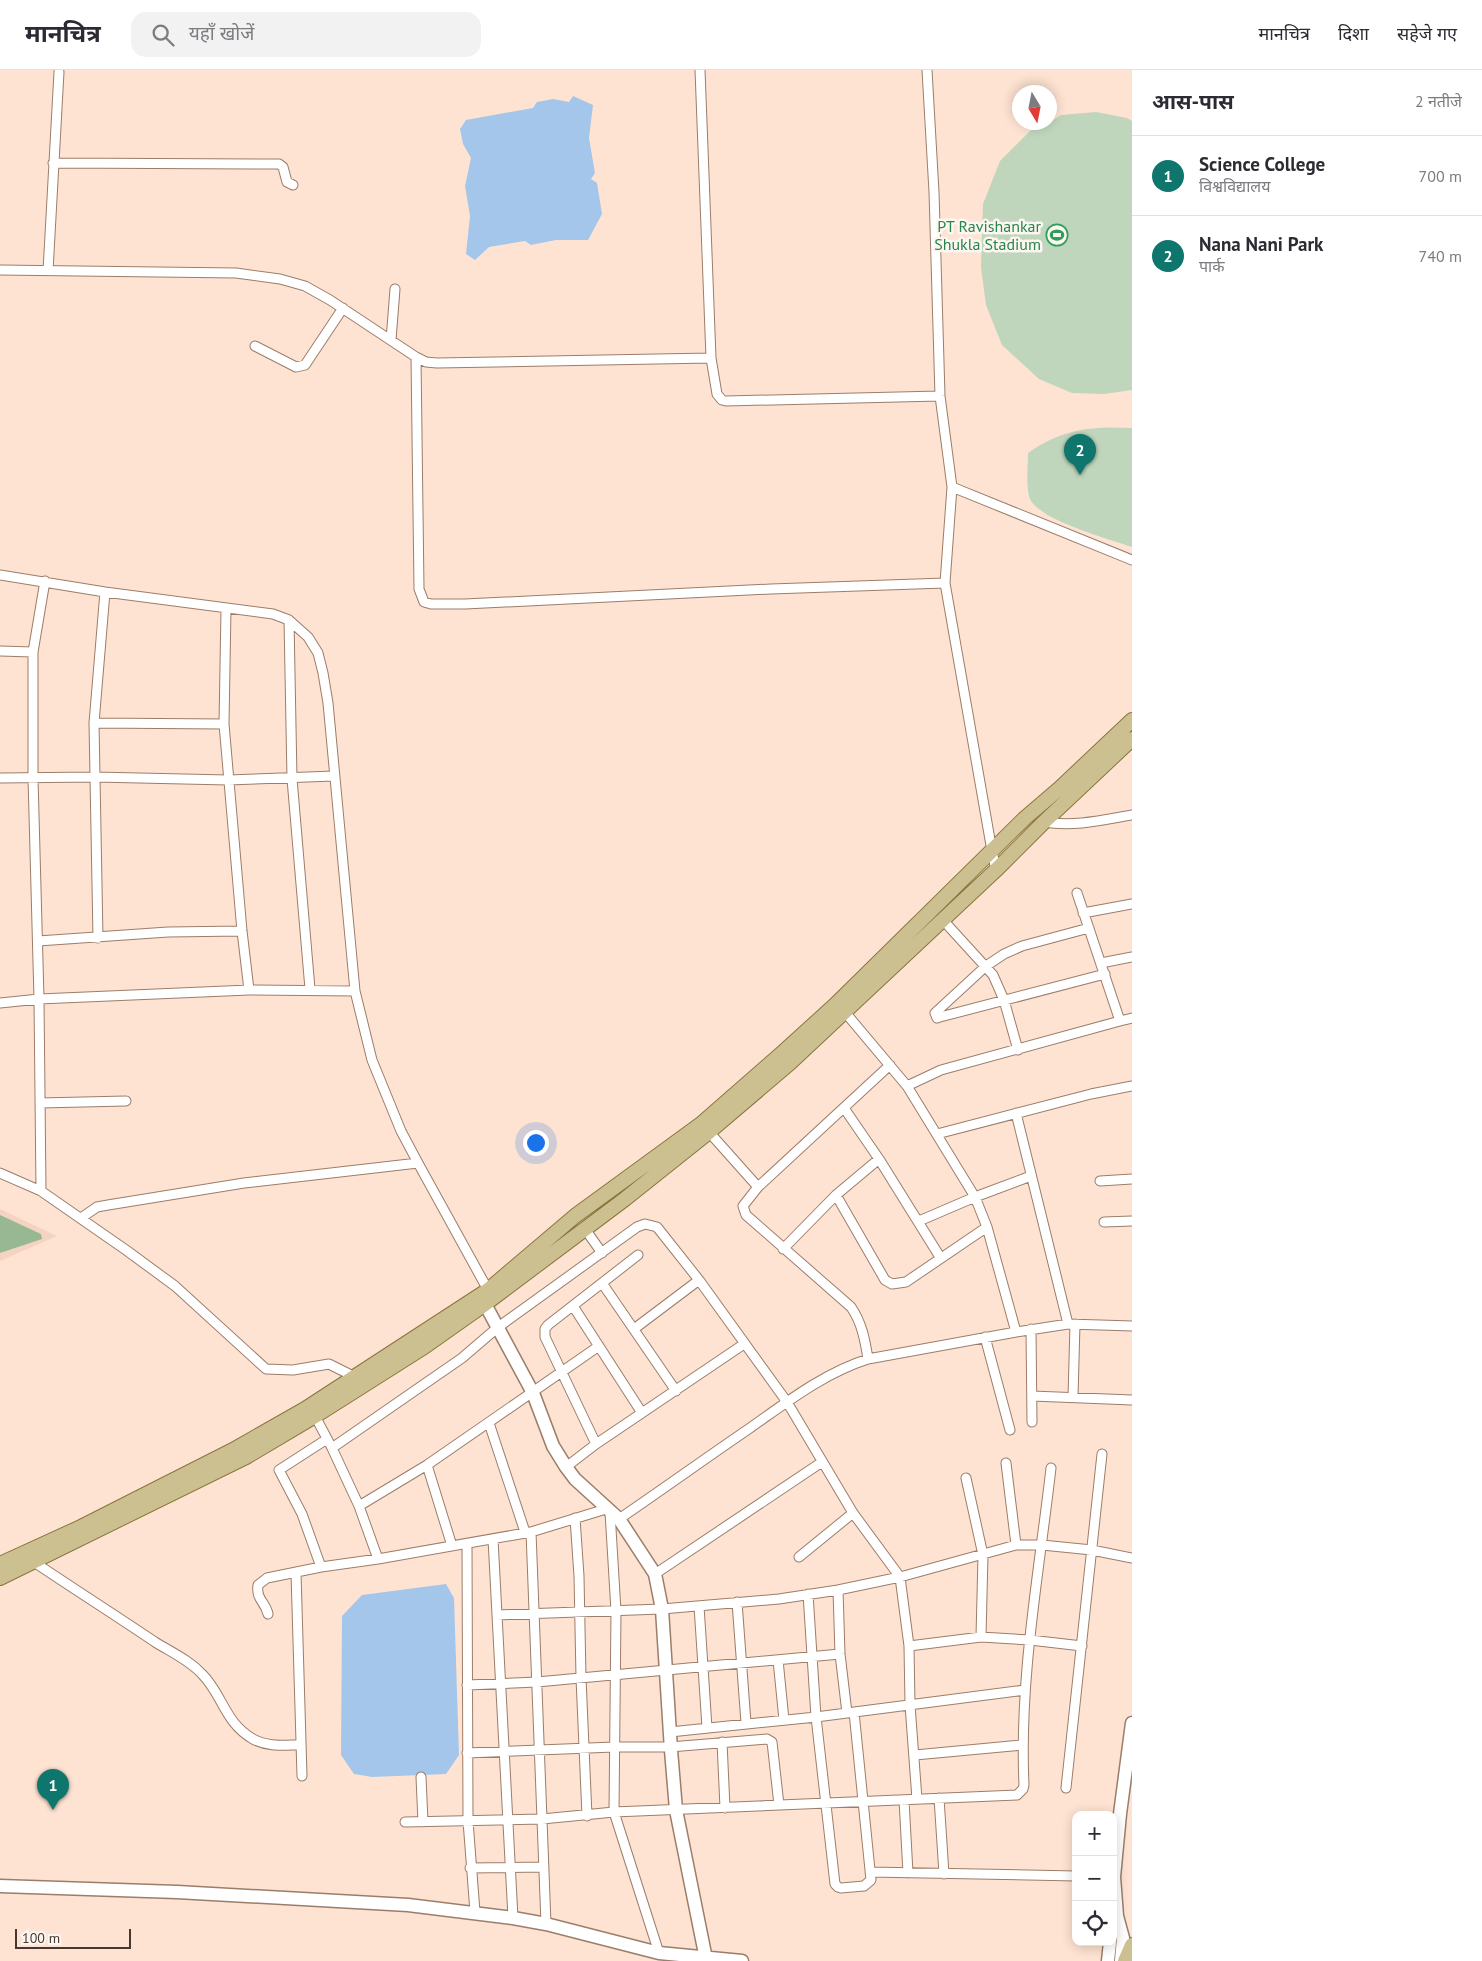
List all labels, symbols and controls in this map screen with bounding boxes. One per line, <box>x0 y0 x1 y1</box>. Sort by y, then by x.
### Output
search box <box>131 12 481 57</box>
text: मानचित्र <box>25 18 101 49</box>
icon: search <box>149 21 177 49</box>
text: यहाँ खोजें <box>189 21 254 45</box>
text: मानचित्र <box>1258 22 1310 45</box>
text: दिशा <box>1338 22 1369 45</box>
text: सहेजे गए <box>1397 22 1457 45</box>
north arrow <box>1012 85 1057 130</box>
text: आस-पास <box>1152 88 1234 115</box>
text: 2 नतीजे <box>1415 91 1462 111</box>
text: Science College <box>1199 152 1325 176</box>
text: 1 <box>1163 166 1173 186</box>
text: 700 m <box>1419 166 1462 186</box>
text: विश्वविद्यालय <box>1199 176 1270 196</box>
place label: PT Ravishankar Shukla Stadium <box>934 216 1042 254</box>
sports icon: PT Ravishankar Shukla Stadium <box>1045 223 1069 247</box>
text: Nana Nani Park <box>1199 232 1323 256</box>
text: 2 <box>1163 246 1173 266</box>
text: 740 m <box>1419 246 1462 266</box>
text: पार्क <box>1199 256 1225 276</box>
pin: 2 <box>1064 434 1096 475</box>
your location <box>523 1130 549 1156</box>
pin: 1 <box>37 1769 69 1810</box>
map controls <box>1072 1811 1117 1946</box>
button: + <box>1072 1811 1117 1856</box>
button: − <box>1072 1856 1117 1901</box>
button: locate <box>1072 1901 1117 1946</box>
scale bar <box>15 1926 131 1949</box>
text: 100 m <box>22 1929 60 1947</box>

